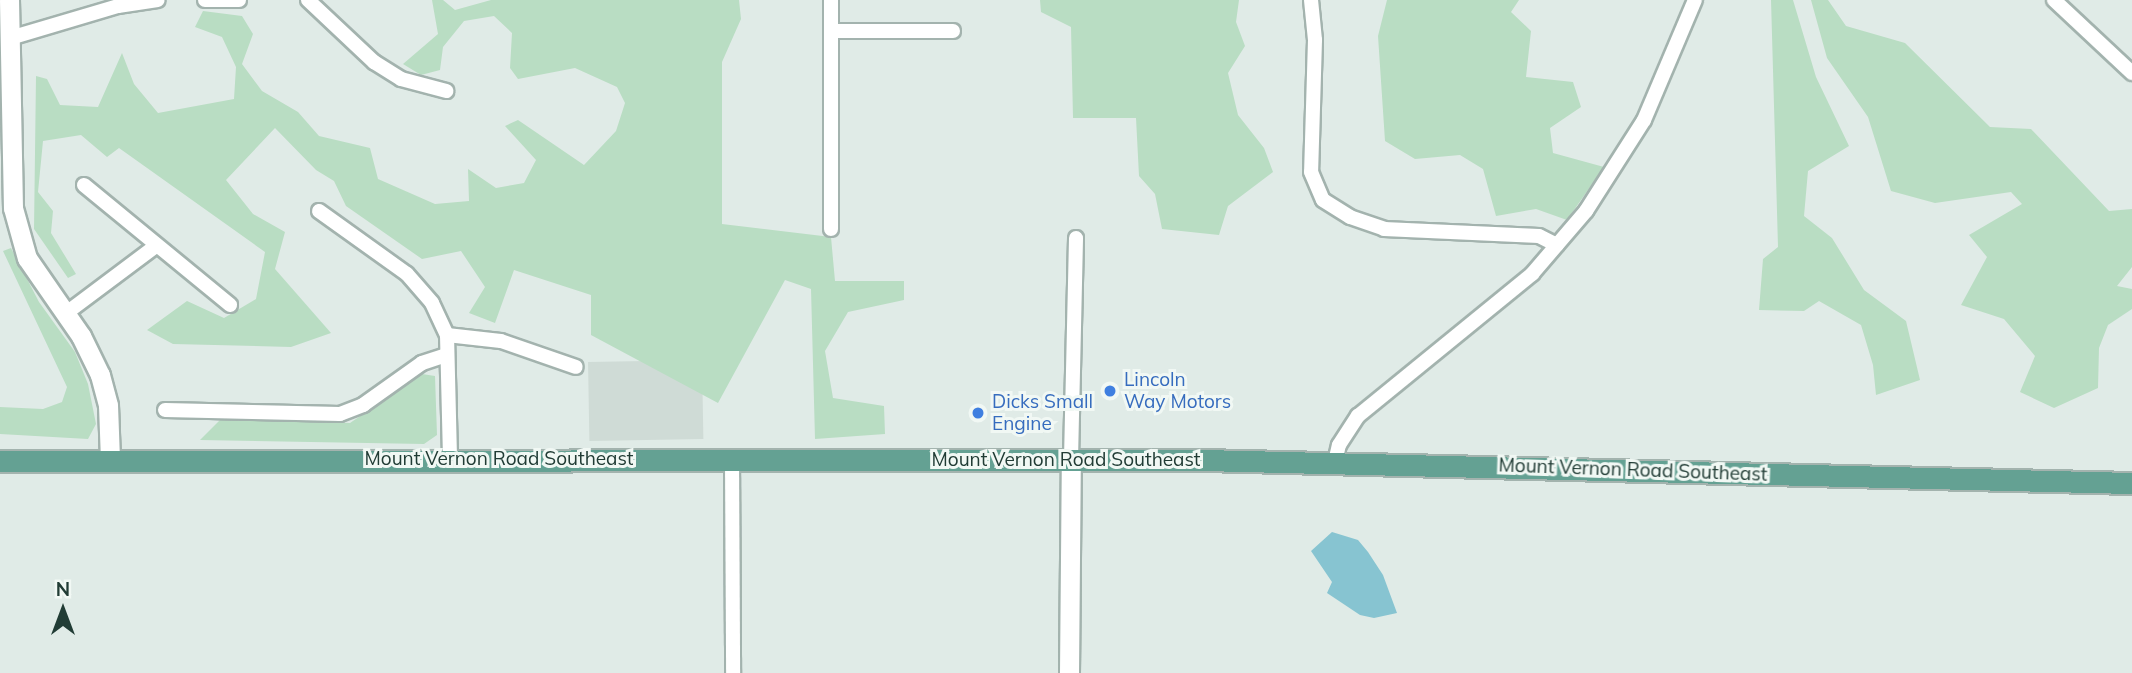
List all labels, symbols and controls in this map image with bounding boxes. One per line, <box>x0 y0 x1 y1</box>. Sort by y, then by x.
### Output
place label: Lincoln Way Motors <box>1124 369 1231 413</box>
marker: Lincoln Way Motors <box>1102 383 1118 399</box>
place label: Dicks Small Engine <box>992 391 1093 435</box>
marker: Dicks Small Engine <box>970 405 986 421</box>
street label: Mount Vernon Road Southeast <box>365 448 633 470</box>
street label: Mount Vernon Road Southeast <box>932 449 1200 471</box>
street label: Mount Vernon Road Southeast <box>1498 454 1768 486</box>
north arrow <box>28 575 98 645</box>
text: N <box>56 577 70 601</box>

